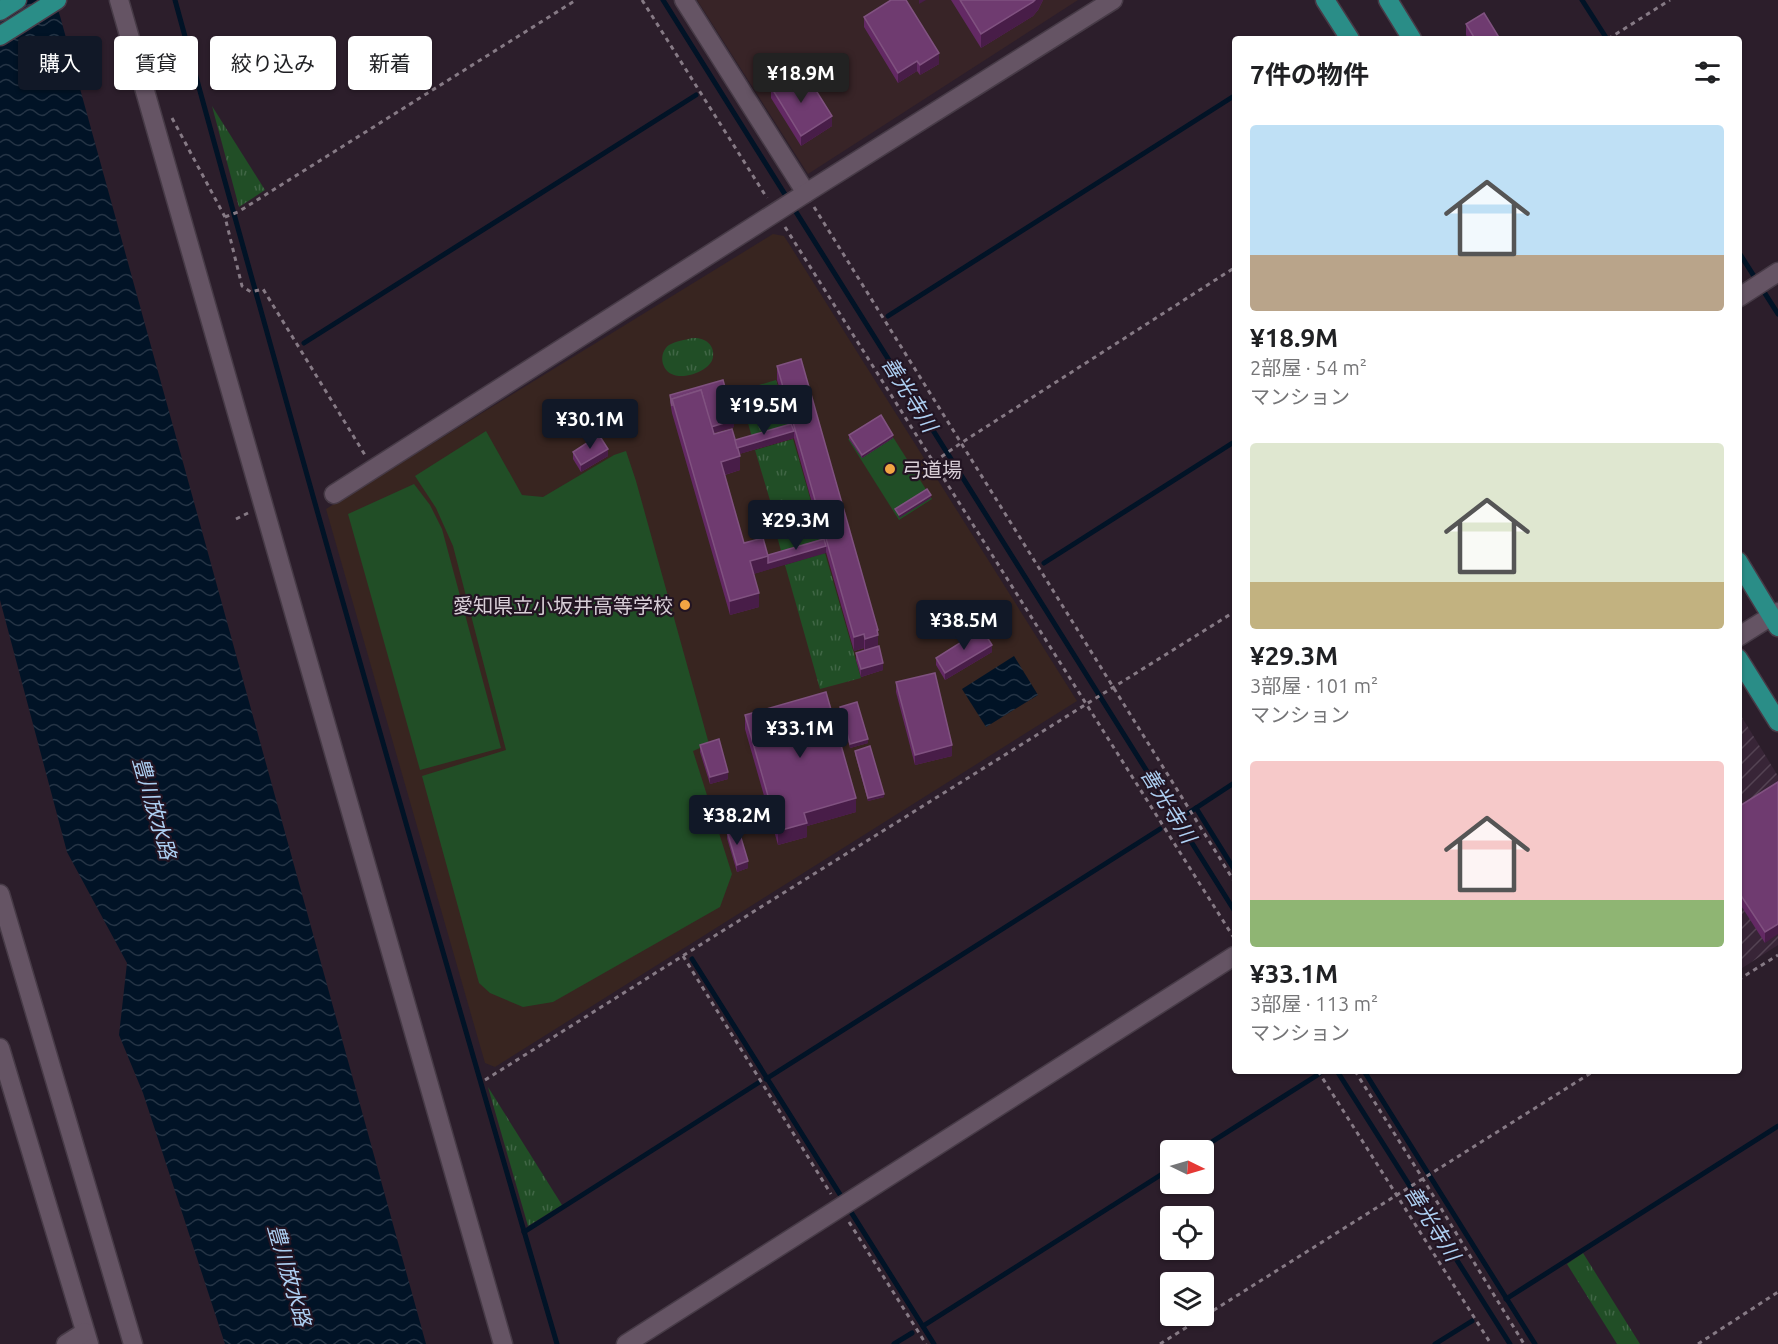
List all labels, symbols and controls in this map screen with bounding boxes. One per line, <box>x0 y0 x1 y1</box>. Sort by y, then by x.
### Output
chip: 購入 <box>18 36 102 90</box>
chip: 賃貸 <box>114 36 198 90</box>
chip: 絞り込み <box>210 36 336 90</box>
chip: 新着 <box>348 36 432 90</box>
pin: ¥18.9M <box>752 53 850 104</box>
icon: filters <box>1691 56 1724 89</box>
text: 7件の物件 <box>1250 60 1369 89</box>
text: ¥18.9M <box>767 61 835 84</box>
icon: home <box>1433 164 1541 272</box>
text: ¥18.9M <box>1250 323 1338 352</box>
water label: 善光寺川 <box>878 352 943 438</box>
text: 2部屋 · 54 m² <box>1250 356 1367 379</box>
pin: ¥19.5M <box>715 385 813 436</box>
text: マンション <box>1250 385 1350 408</box>
text: ¥19.5M <box>730 393 798 416</box>
pin: ¥30.1M <box>541 399 639 450</box>
text: ¥30.1M <box>556 407 624 430</box>
place label: 弓道場 <box>902 458 962 481</box>
marker: 弓道場 <box>883 462 897 476</box>
icon: home <box>1433 482 1541 590</box>
pin: ¥29.3M <box>747 500 845 551</box>
text: ¥29.3M <box>762 508 830 531</box>
place label: 愛知県立小坂井高等学校 <box>453 594 673 617</box>
marker: 愛知県立小坂井高等学校 <box>678 598 692 612</box>
pin: ¥38.5M <box>915 600 1013 651</box>
text: ¥38.5M <box>930 608 998 631</box>
text: ¥29.3M <box>1250 641 1338 670</box>
text: 3部屋 · 101 m² <box>1250 674 1378 697</box>
text: マンション <box>1250 703 1350 726</box>
pin: ¥33.1M <box>751 708 849 759</box>
text: ¥33.1M <box>766 716 834 739</box>
water label: 豊川放水路 <box>129 754 182 864</box>
water label: 善光寺川 <box>1137 763 1202 849</box>
pin: ¥38.2M <box>688 795 786 846</box>
icon: home <box>1433 800 1541 908</box>
text: ¥38.2M <box>703 803 771 826</box>
text: ¥33.1M <box>1250 959 1338 988</box>
text: 3部屋 · 113 m² <box>1250 992 1378 1015</box>
text: マンション <box>1250 1021 1350 1044</box>
north arrow <box>1160 1140 1214 1194</box>
map controls <box>1160 1140 1214 1326</box>
water label: 善光寺川 <box>1401 1181 1466 1267</box>
button: locate <box>1160 1206 1214 1260</box>
water label: 豊川放水路 <box>264 1221 317 1331</box>
button: layers <box>1160 1272 1214 1326</box>

